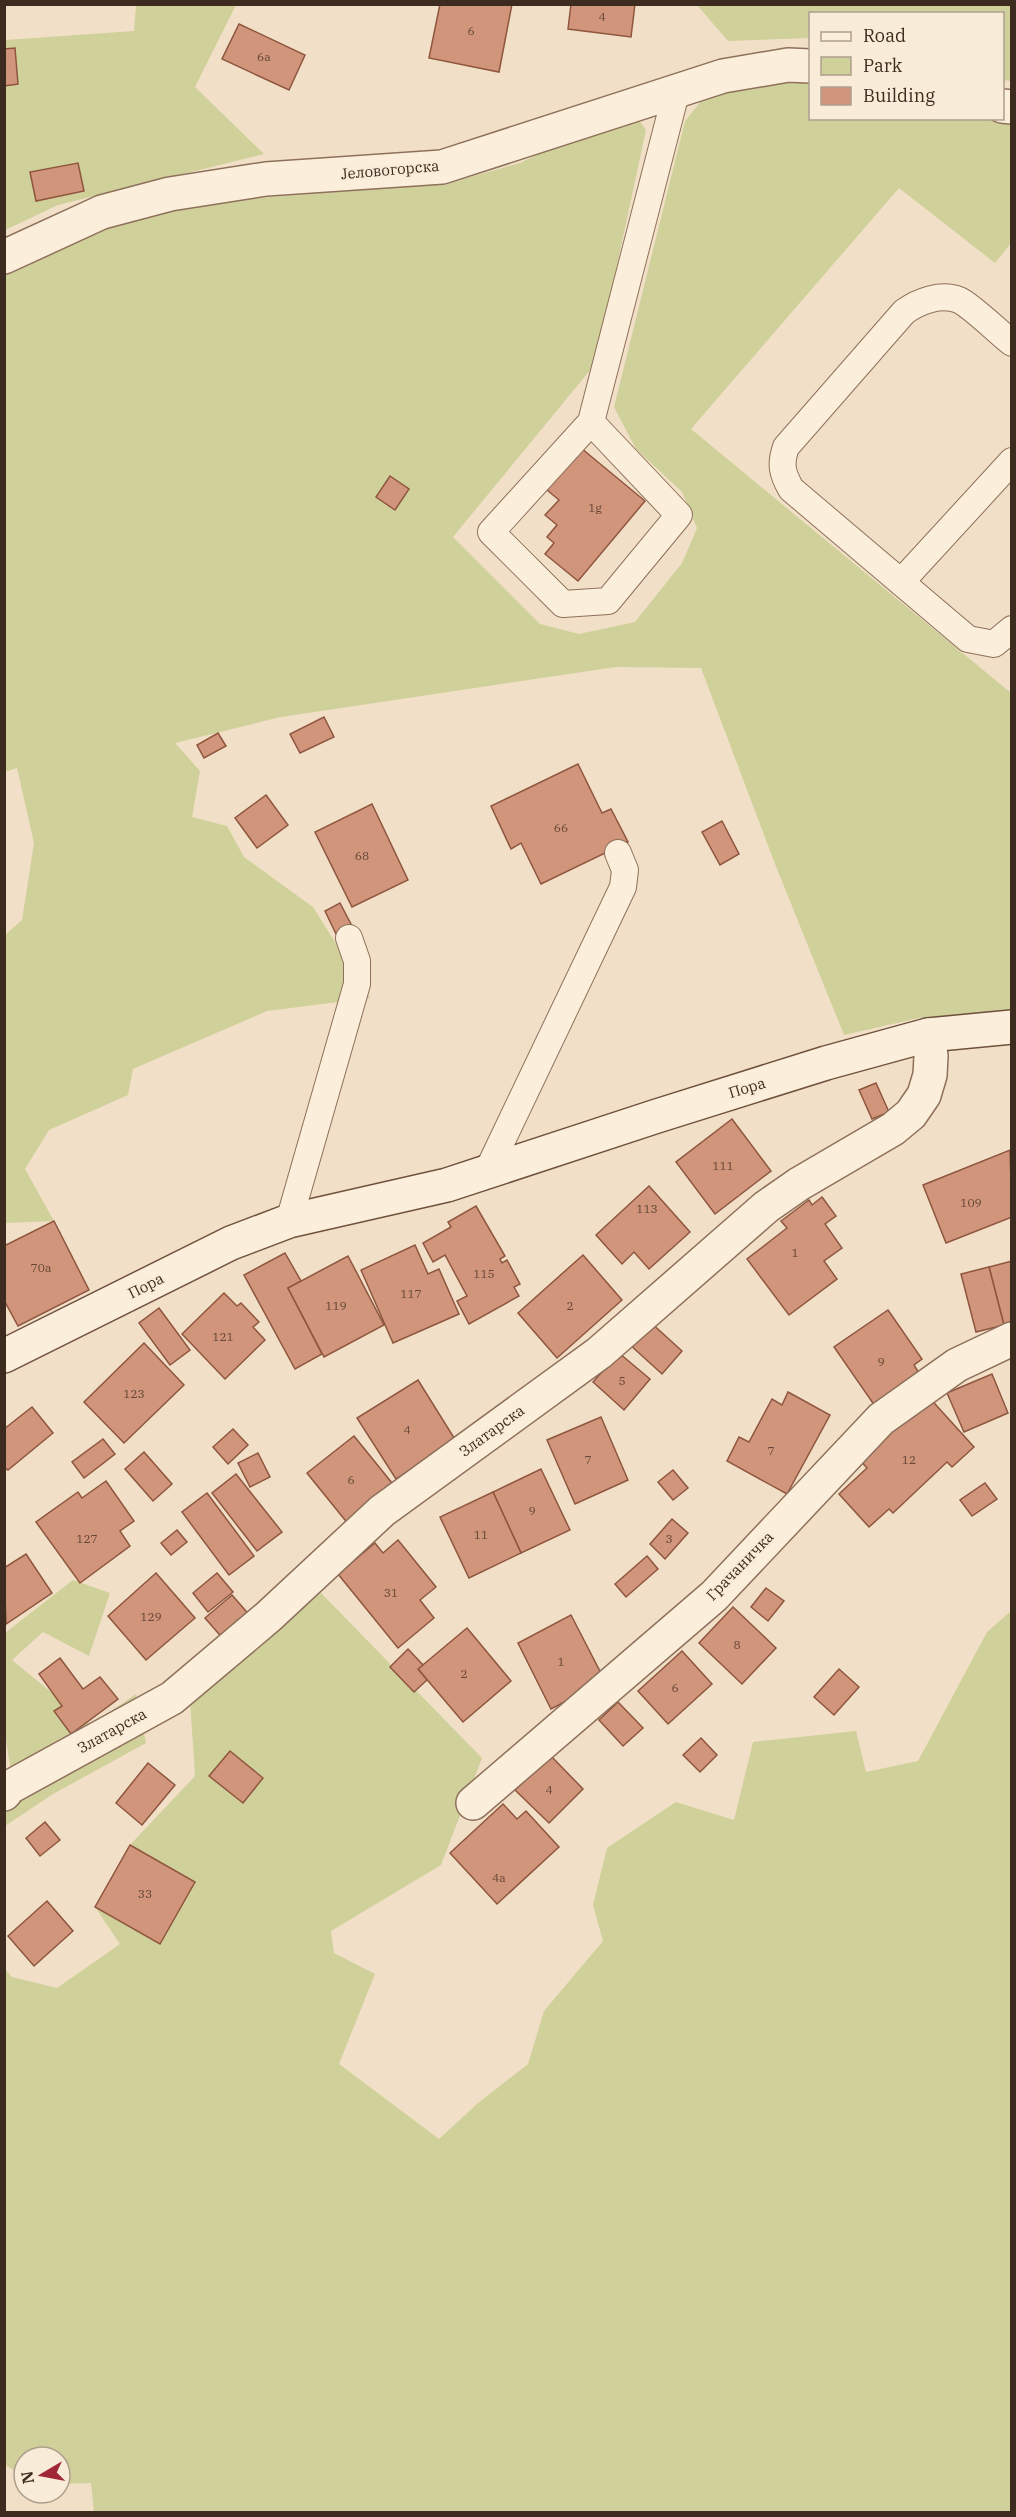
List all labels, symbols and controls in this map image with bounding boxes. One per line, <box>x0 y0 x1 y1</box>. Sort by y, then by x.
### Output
house number: 4 <box>598 9 606 24</box>
legend <box>809 12 1004 120</box>
house number: 6 <box>467 23 475 38</box>
text: Road <box>863 24 906 47</box>
house number: 6a <box>257 49 271 64</box>
text: Park <box>863 54 903 77</box>
text: Building <box>863 84 935 107</box>
street label: Јеловогорска <box>340 156 440 183</box>
house number: 1g <box>588 500 602 515</box>
house number: 66 <box>554 820 568 835</box>
house number: 68 <box>355 848 369 863</box>
street label: Пора <box>726 1073 768 1102</box>
house number: 111 <box>712 1158 734 1173</box>
house number: 109 <box>960 1195 982 1210</box>
house number: 113 <box>636 1201 658 1216</box>
house number: 1 <box>791 1245 799 1260</box>
house number: 70a <box>31 1260 52 1275</box>
house number: 115 <box>473 1266 495 1281</box>
street label: Пора <box>125 1269 167 1303</box>
house number: 117 <box>400 1286 422 1301</box>
house number: 119 <box>325 1298 347 1313</box>
house number: 2 <box>566 1298 574 1313</box>
house number: 121 <box>212 1329 234 1344</box>
house number: 9 <box>877 1354 885 1369</box>
house number: 5 <box>618 1373 626 1388</box>
house number: 123 <box>123 1386 145 1401</box>
street label: Златарска <box>455 1401 528 1461</box>
house number: 4 <box>403 1422 411 1437</box>
house number: 7 <box>767 1443 775 1458</box>
house number: 7 <box>584 1452 592 1467</box>
house number: 12 <box>902 1452 916 1467</box>
house number: 6 <box>347 1472 355 1487</box>
house number: 9 <box>528 1503 536 1518</box>
house number: 11 <box>474 1527 488 1542</box>
street label: Грачаничка <box>702 1527 777 1604</box>
house number: 127 <box>76 1531 98 1546</box>
house number: 3 <box>665 1531 673 1546</box>
house number: 31 <box>384 1585 398 1600</box>
house number: 129 <box>140 1609 162 1624</box>
house number: 8 <box>733 1637 741 1652</box>
house number: 1 <box>557 1654 565 1669</box>
house number: 2 <box>460 1666 468 1681</box>
house number: 6 <box>671 1680 679 1695</box>
street label: Златарска <box>74 1704 150 1757</box>
house number: 4 <box>545 1782 553 1797</box>
house number: 4a <box>492 1870 506 1885</box>
house number: 33 <box>138 1886 152 1901</box>
north arrow <box>12 2445 72 2505</box>
text: N <box>16 2470 38 2486</box>

